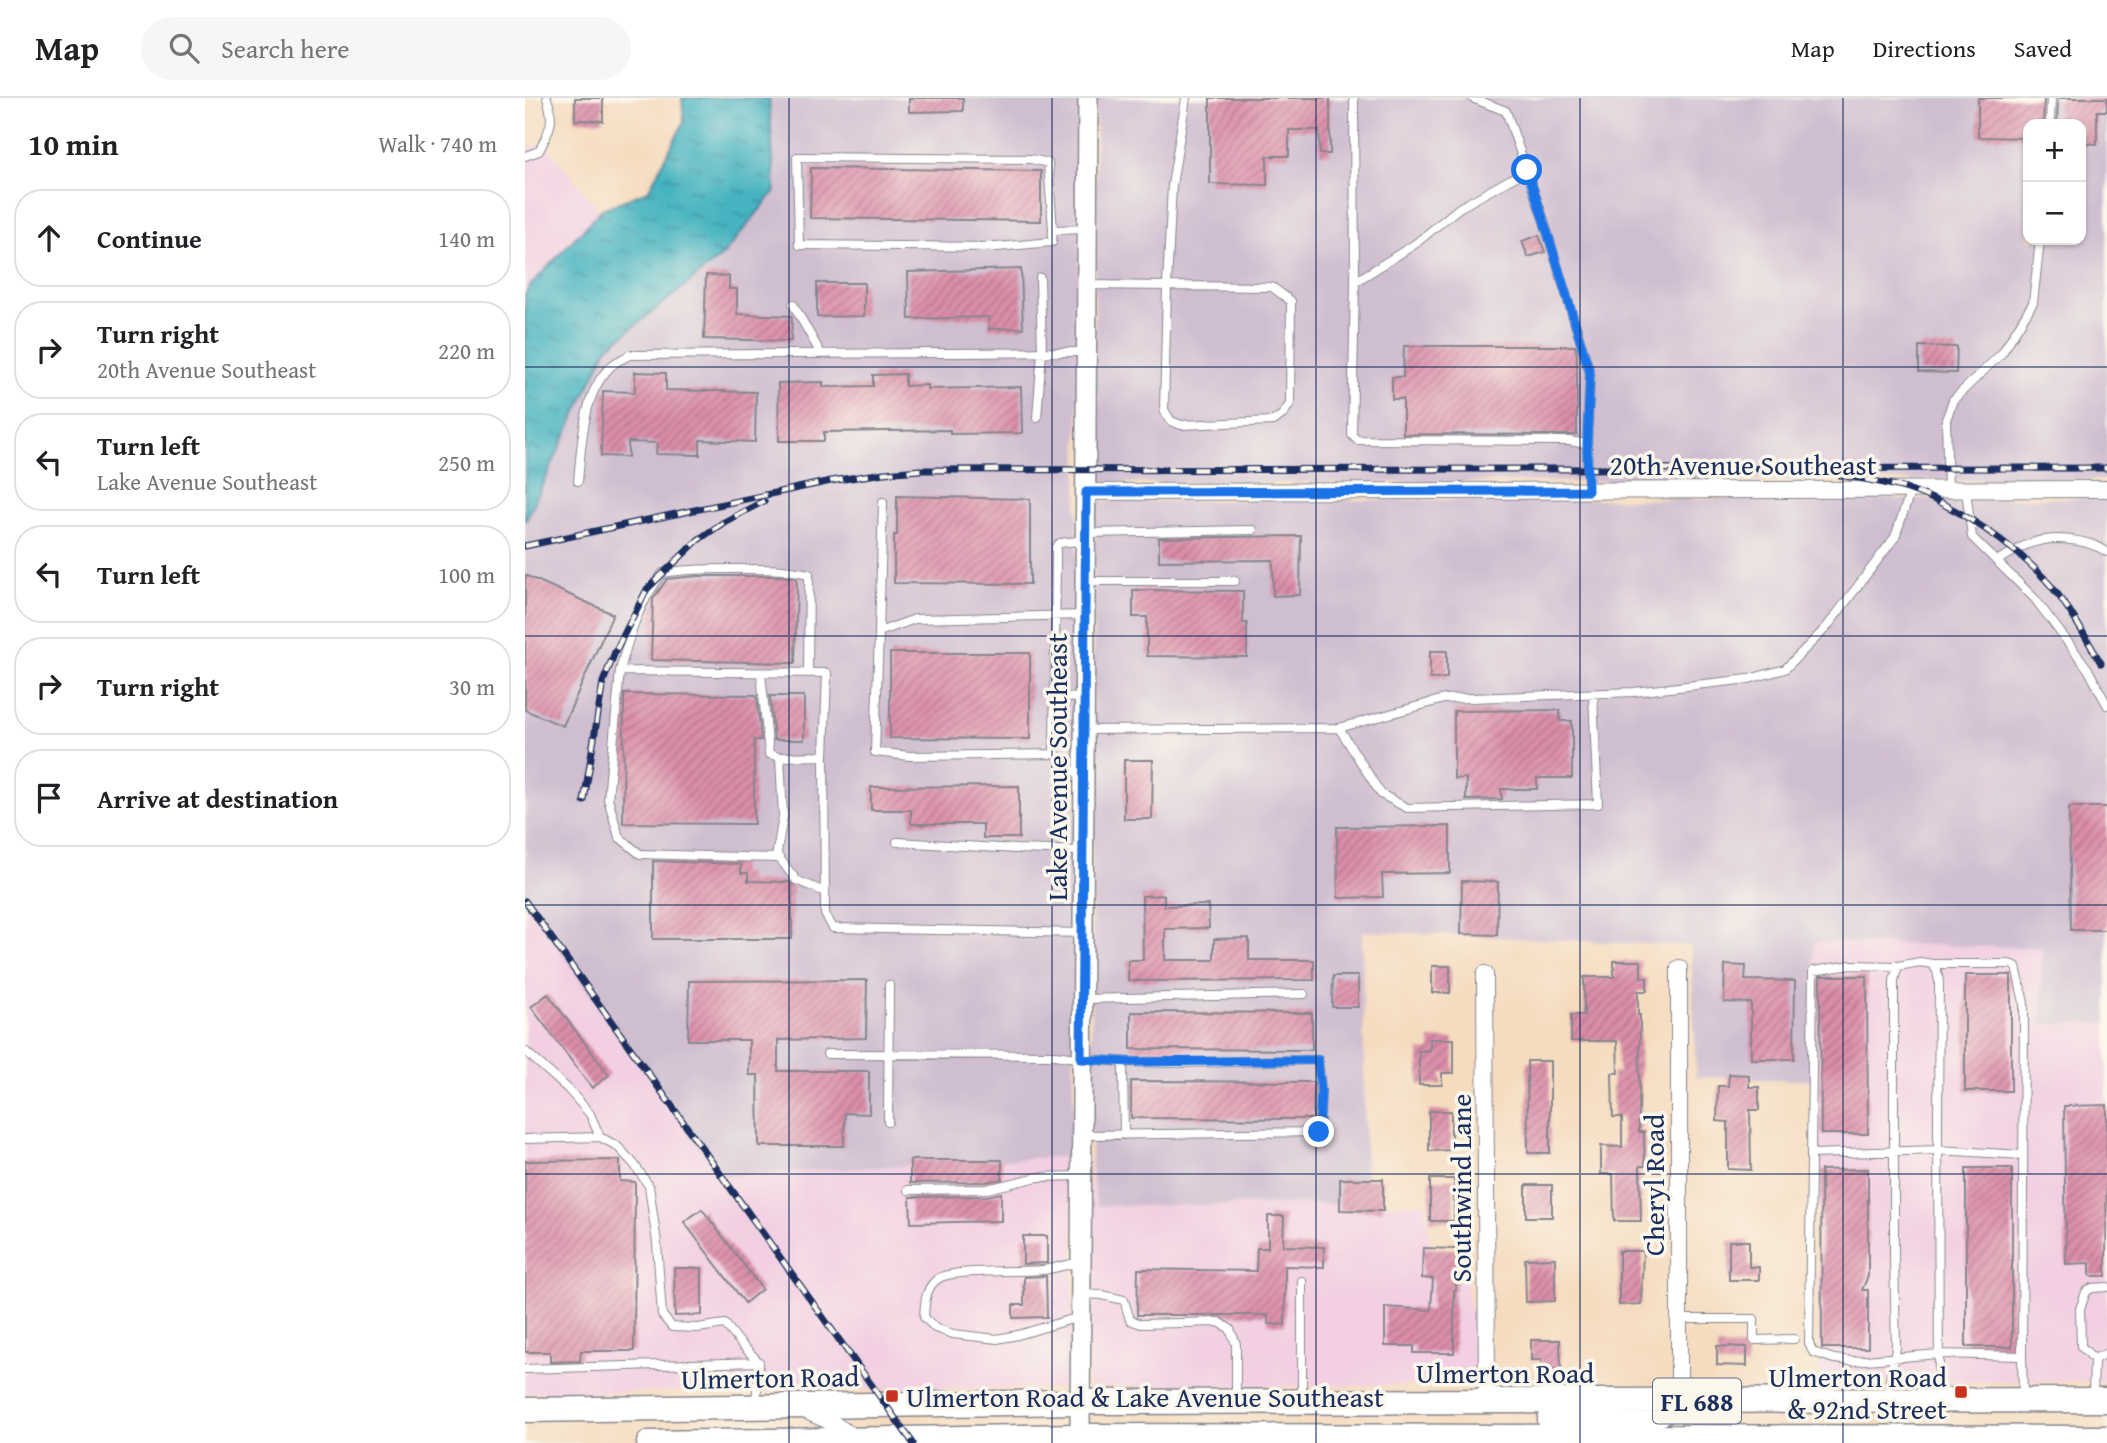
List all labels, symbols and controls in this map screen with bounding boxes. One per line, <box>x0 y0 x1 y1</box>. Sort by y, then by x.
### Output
search box <box>141 17 631 80</box>
text: Map <box>35 24 99 72</box>
icon: search <box>165 29 203 67</box>
text: Search here <box>221 29 349 68</box>
text: Map <box>1791 31 1835 66</box>
text: Directions <box>1873 31 1976 66</box>
text: Saved <box>2014 31 2072 66</box>
map controls <box>2023 119 2086 245</box>
button: + <box>2023 119 2086 182</box>
text: 10 min <box>28 122 118 166</box>
text: Walk · 740 m <box>378 127 497 160</box>
route start <box>1511 154 1542 185</box>
button: − <box>2023 182 2086 245</box>
icon: ahead <box>30 219 68 257</box>
text: Continue <box>97 219 202 258</box>
text: 140 m <box>438 222 495 255</box>
text: Turn right <box>97 314 219 353</box>
icon: right <box>30 331 68 369</box>
text: 220 m <box>438 334 495 367</box>
text: 20th Avenue Southeast <box>97 353 316 386</box>
text: Turn left <box>97 426 200 465</box>
icon: left <box>30 443 68 481</box>
street label: 20th Avenue Southeast <box>1609 444 1877 485</box>
text: 250 m <box>438 446 495 479</box>
text: Lake Avenue Southeast <box>97 465 317 498</box>
icon: left <box>30 555 68 593</box>
text: Turn left <box>97 555 200 594</box>
text: 100 m <box>438 558 495 591</box>
street label: Lake Avenue Southeast <box>1036 633 1077 901</box>
icon: right <box>30 667 68 705</box>
text: Turn right <box>97 667 219 706</box>
text: 30 m <box>449 670 495 703</box>
icon: arrive <box>30 779 68 817</box>
text: Arrive at destination <box>97 779 338 818</box>
street label: Southwind Lane <box>1440 1093 1481 1283</box>
street label: Cheryl Road <box>1633 1114 1674 1256</box>
route end <box>1303 1116 1334 1147</box>
street label: Ulmerton Road <box>1416 1352 1594 1393</box>
street label: Ulmerton Road <box>680 1355 860 1399</box>
place label: Ulmerton Road & 92nd Street <box>1769 1356 1947 1429</box>
place label: Ulmerton Road & Lake Avenue Southeast <box>906 1376 1384 1417</box>
road number: FL 688 <box>1653 1378 1741 1424</box>
marker: Ulmerton Road & 92nd Street <box>1953 1384 1969 1400</box>
marker: Ulmerton Road & Lake Avenue Southeast <box>884 1388 900 1404</box>

